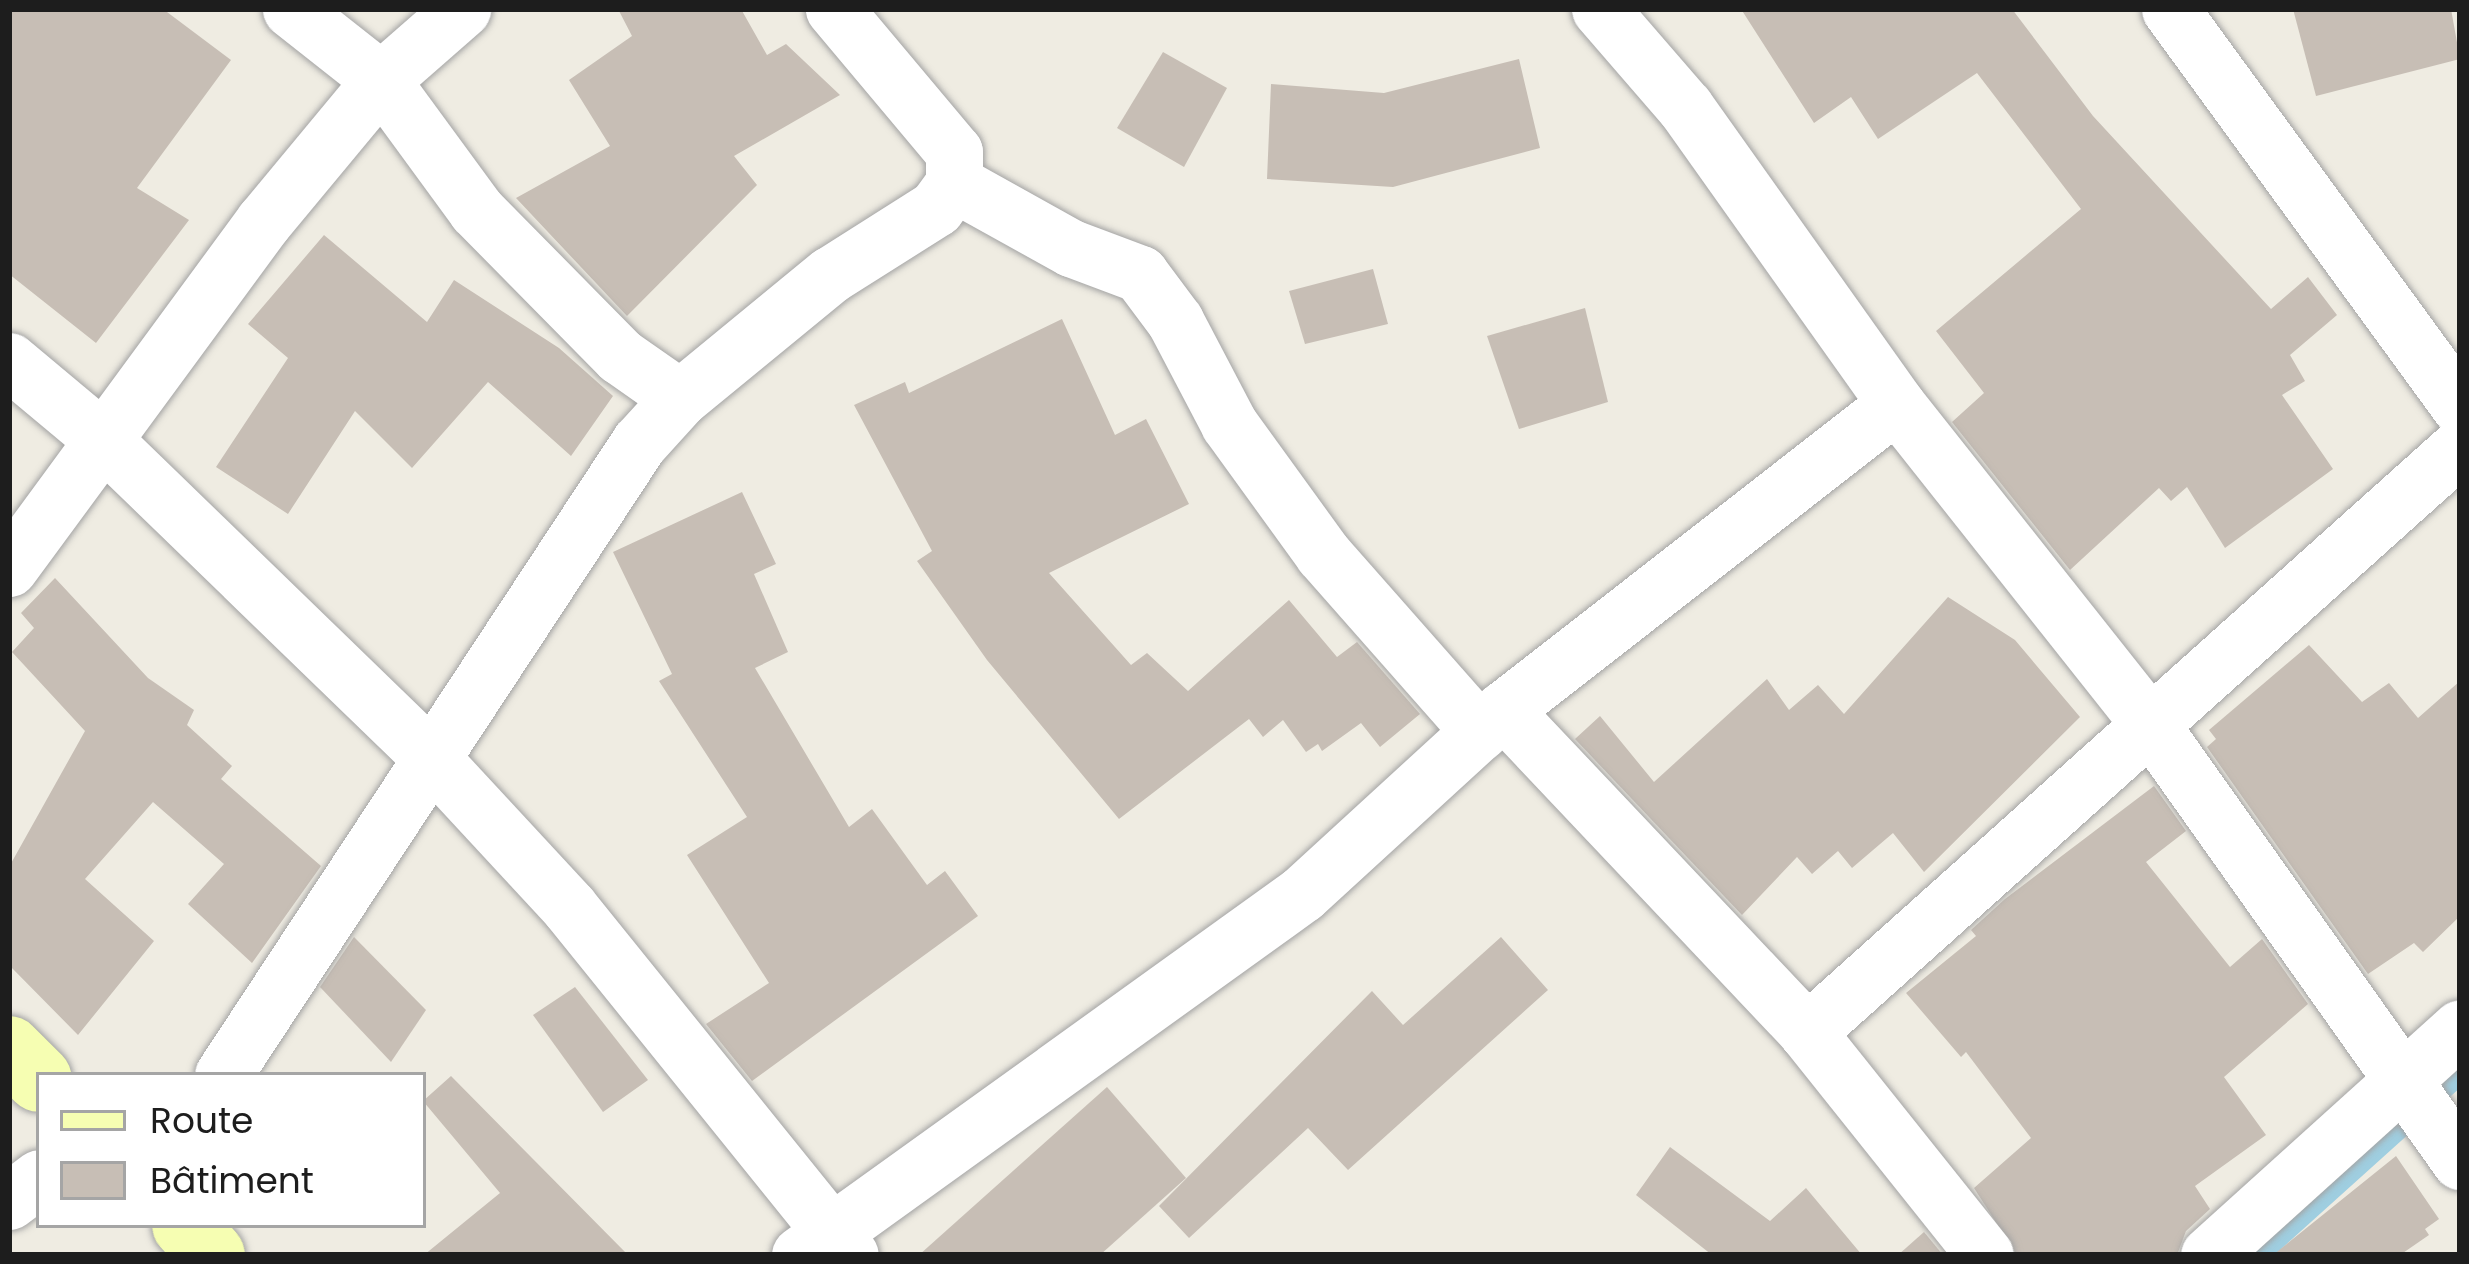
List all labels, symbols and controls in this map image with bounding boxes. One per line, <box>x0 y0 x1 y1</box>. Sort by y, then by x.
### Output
legend <box>36 1072 426 1228</box>
text: Route <box>150 1095 253 1146</box>
text: Bâtiment <box>150 1155 314 1206</box>

